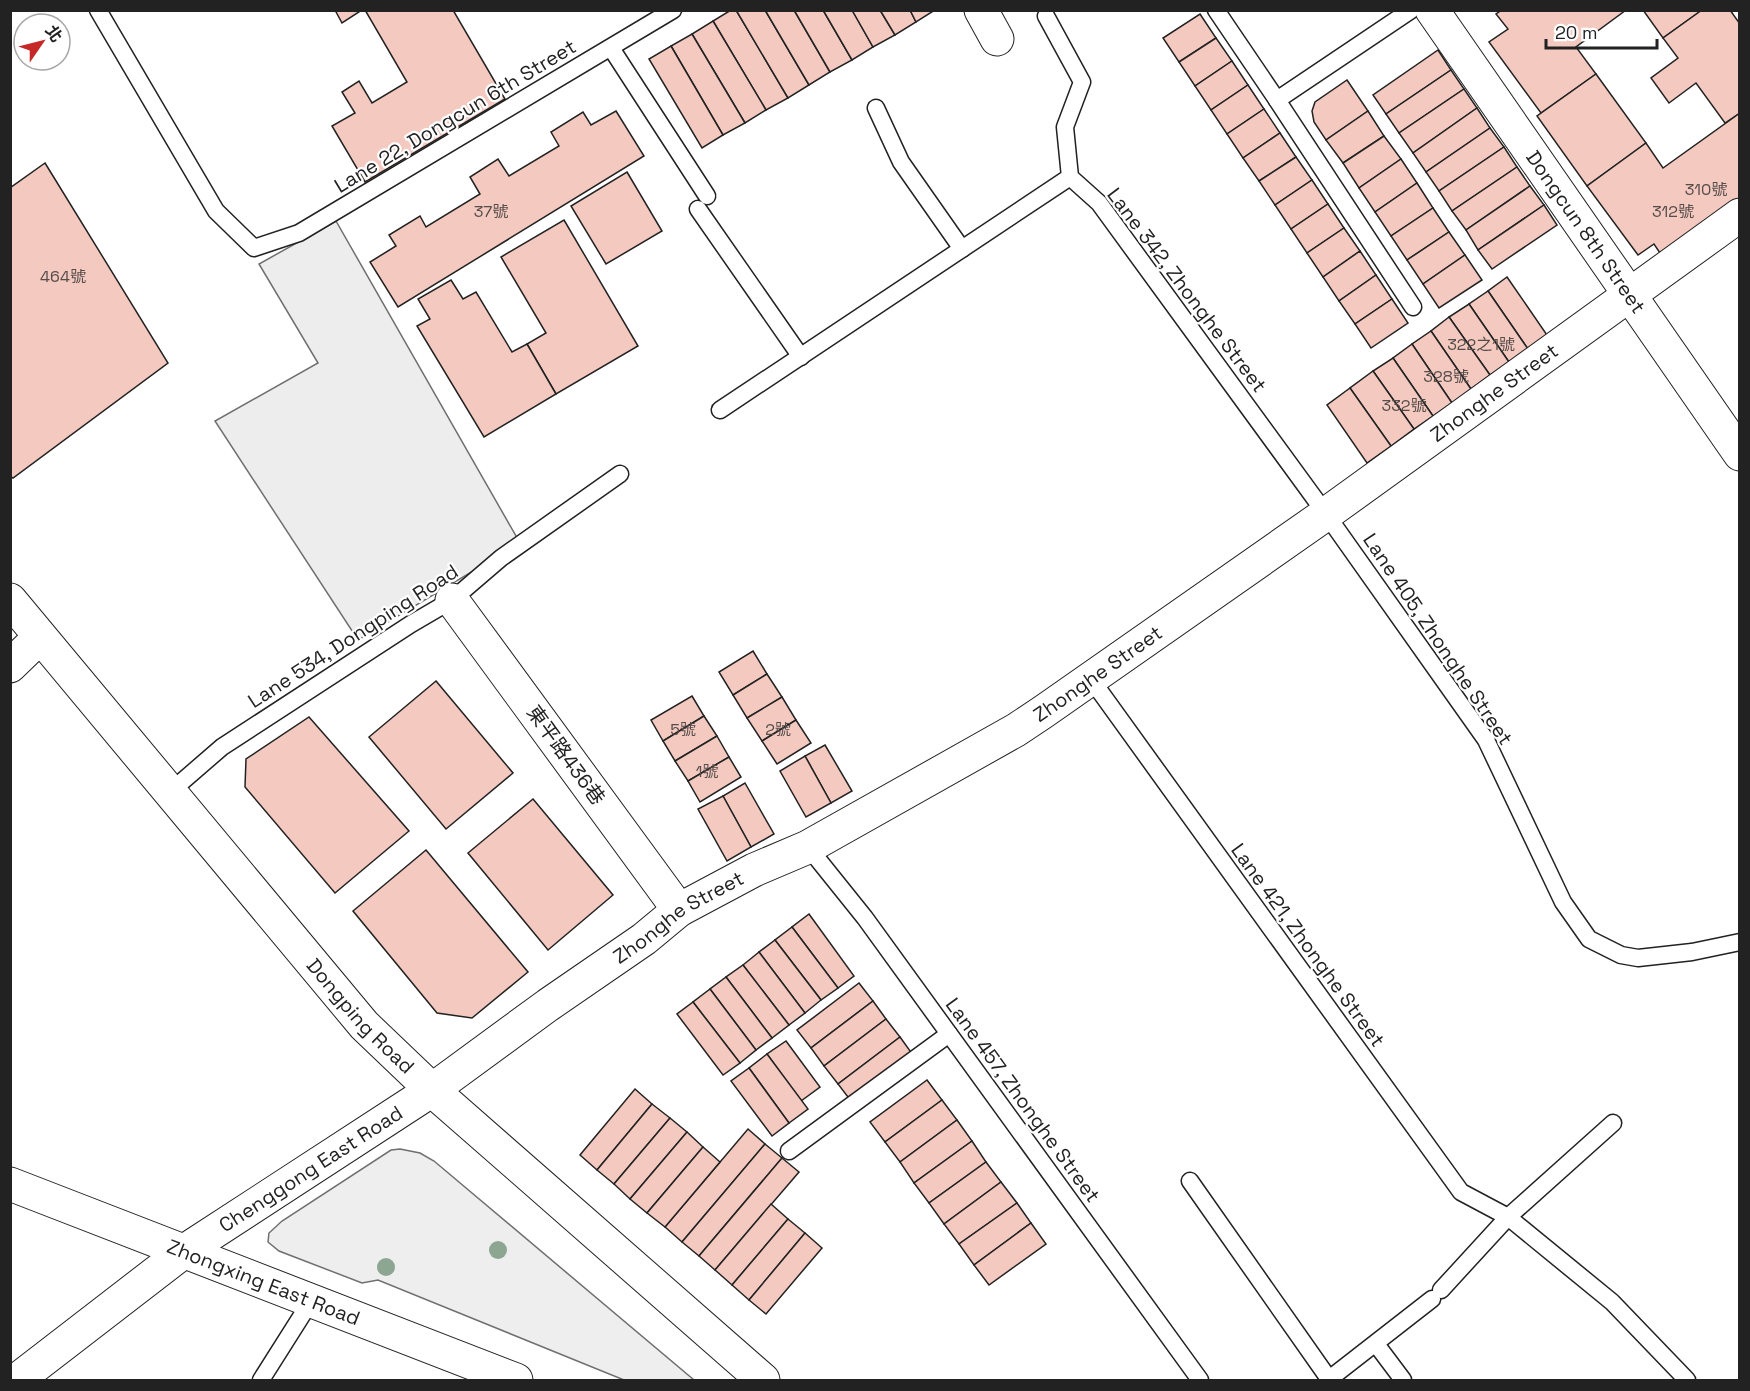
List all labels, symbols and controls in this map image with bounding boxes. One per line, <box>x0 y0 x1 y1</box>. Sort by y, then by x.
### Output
north arrow <box>12 12 72 72</box>
scale bar <box>1546 12 1657 50</box>
text: 北 <box>41 21 67 46</box>
text: 20 m <box>1555 21 1598 44</box>
street label: Lane 22, Dongcun 6th Street <box>329 33 581 199</box>
street label: Dongcun 8th Street <box>1520 145 1651 318</box>
house number: 310號 <box>1685 179 1727 200</box>
street label: Lane 342, Zhonghe Street <box>1102 183 1272 397</box>
house number: 37號 <box>474 201 508 222</box>
house number: 312號 <box>1652 201 1694 222</box>
house number: 464號 <box>40 266 86 287</box>
house number: 322之1號 <box>1447 334 1515 355</box>
street label: Zhonghe Street <box>1425 338 1563 448</box>
house number: 328號 <box>1423 366 1469 387</box>
house number: 332號 <box>1382 395 1426 416</box>
street label: Lane 405, Zhonghe Street <box>1357 528 1519 750</box>
street label: Lane 534, Dongping Road <box>243 558 463 714</box>
street label: Zhonghe Street <box>1028 620 1167 728</box>
street label: 東平路436巷 <box>521 700 611 810</box>
house number: 5號 <box>670 719 696 740</box>
house number: 2號 <box>765 719 791 740</box>
house number: 1號 <box>696 761 718 782</box>
street label: Lane 421, Zhonghe Street <box>1225 838 1391 1052</box>
street label: Zhonghe Street <box>608 865 748 969</box>
street label: Dongping Road <box>301 953 420 1079</box>
street label: Lane 457, Zhonghe Street <box>940 992 1106 1208</box>
street label: Chenggong East Road <box>214 1100 408 1238</box>
street label: Zhongxing East Road <box>163 1233 364 1331</box>

